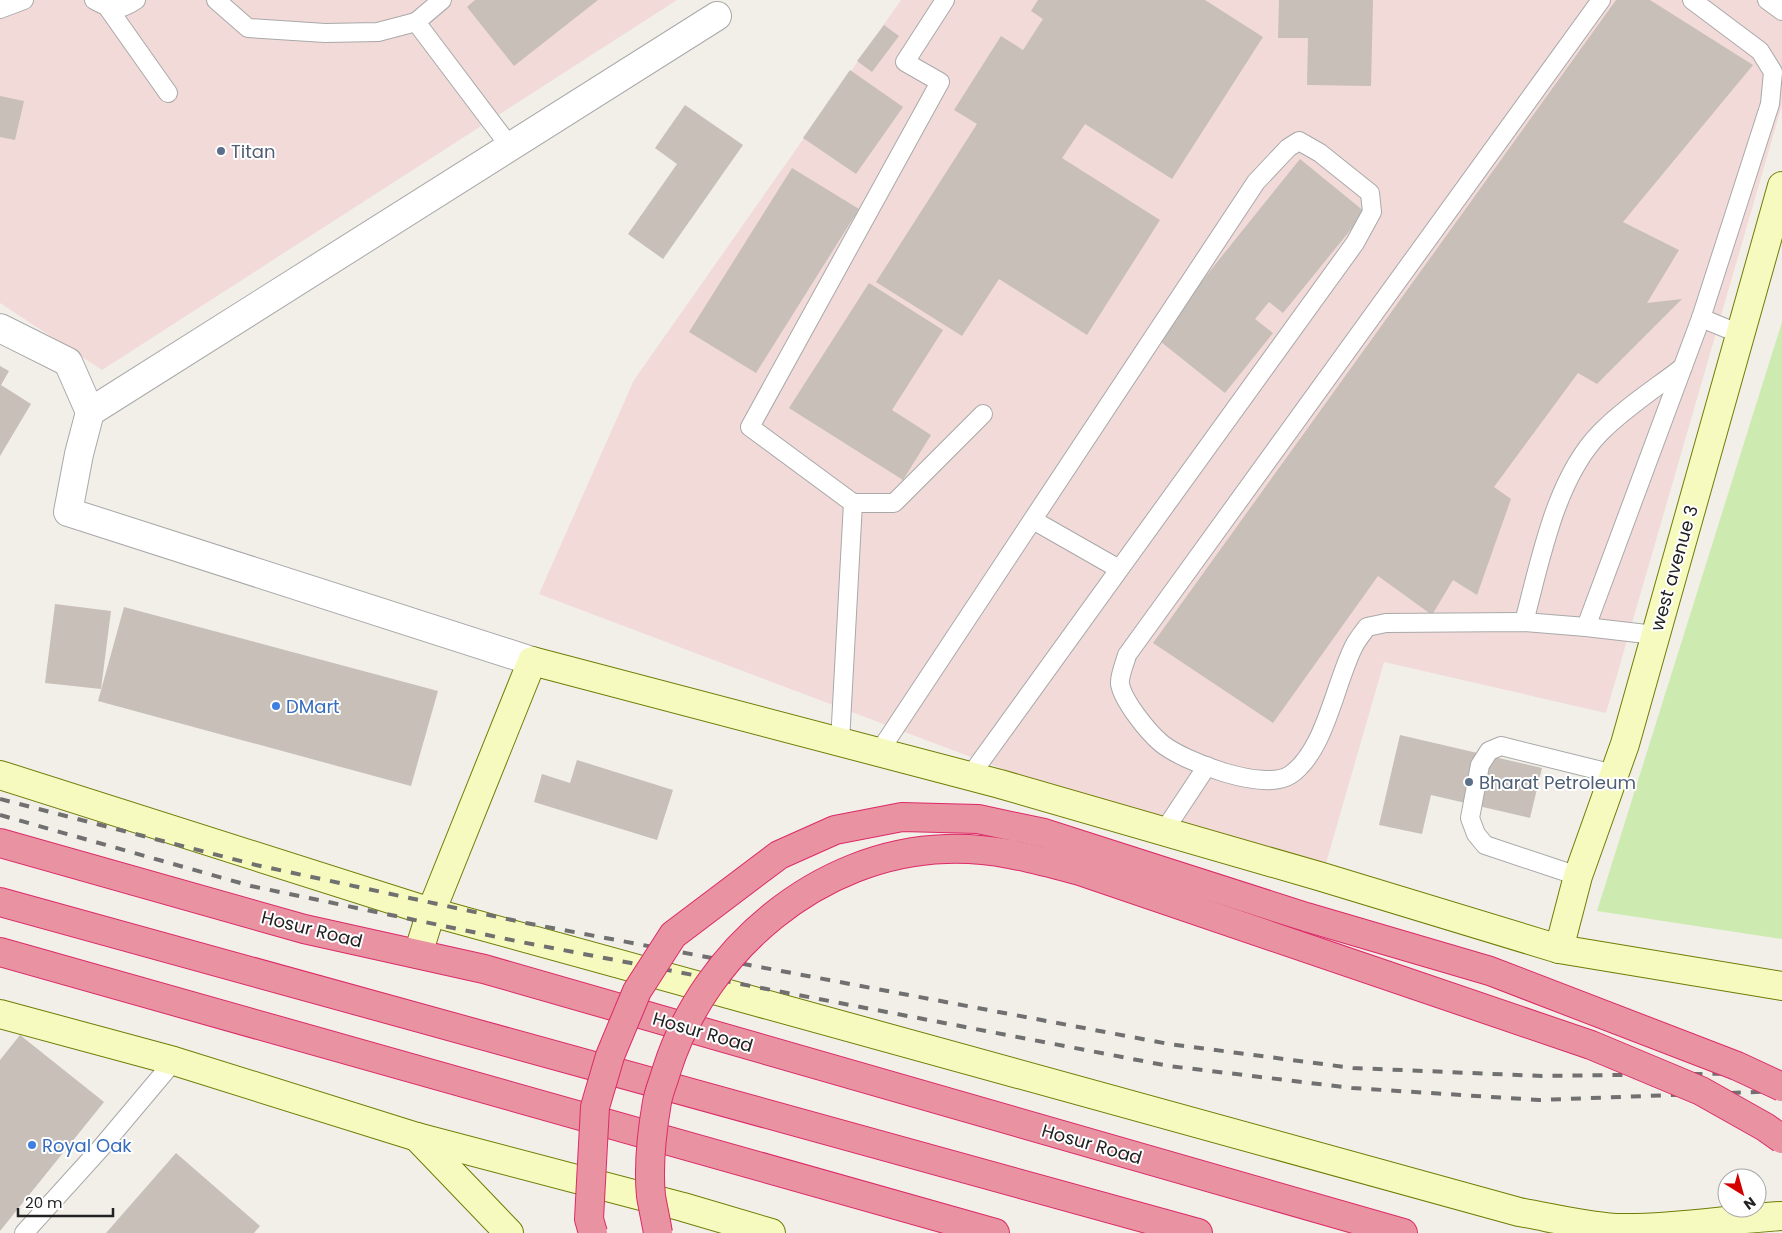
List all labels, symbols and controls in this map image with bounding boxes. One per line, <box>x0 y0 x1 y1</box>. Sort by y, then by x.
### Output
place label: Titan <box>231 139 275 164</box>
marker: Titan <box>215 145 227 157</box>
street label: west avenue 3 <box>1644 502 1704 634</box>
place label: DMart <box>286 694 340 719</box>
marker: DMart <box>270 700 282 712</box>
place label: Bharat Petroleum <box>1479 770 1636 795</box>
marker: Bharat Petroleum <box>1463 776 1475 788</box>
street label: Hosur Road <box>259 904 365 954</box>
street label: Hosur Road <box>650 1006 756 1058</box>
street label: Hosur Road <box>1039 1118 1145 1170</box>
place label: Royal Oak <box>42 1133 132 1158</box>
marker: Royal Oak <box>26 1139 38 1151</box>
north arrow <box>1717 1168 1767 1218</box>
scale bar <box>18 1186 112 1218</box>
text: 20 m <box>25 1192 63 1213</box>
text: N <box>1740 1192 1760 1215</box>

